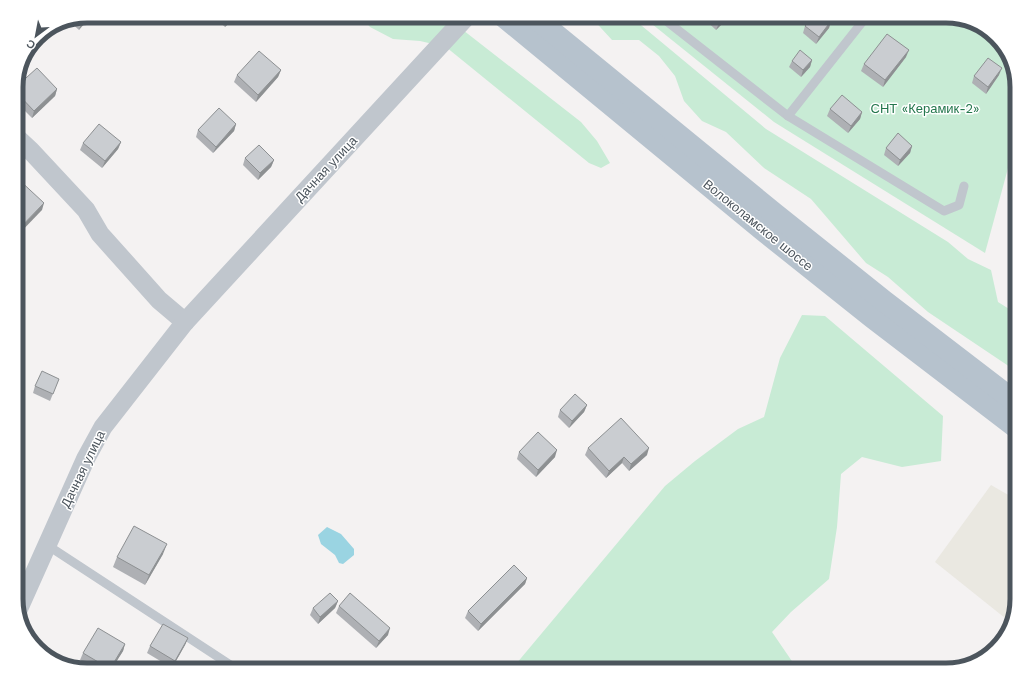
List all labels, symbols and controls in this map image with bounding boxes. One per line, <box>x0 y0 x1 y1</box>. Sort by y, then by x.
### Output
north arrow <box>16 16 56 56</box>
text: С <box>24 36 38 52</box>
park label: СНТ «Керамик-2» <box>871 101 979 116</box>
street label: Дачная улица <box>292 133 361 205</box>
street label: Волоколамское шоссе <box>700 176 816 274</box>
street label: Дачная улица <box>58 427 109 510</box>

